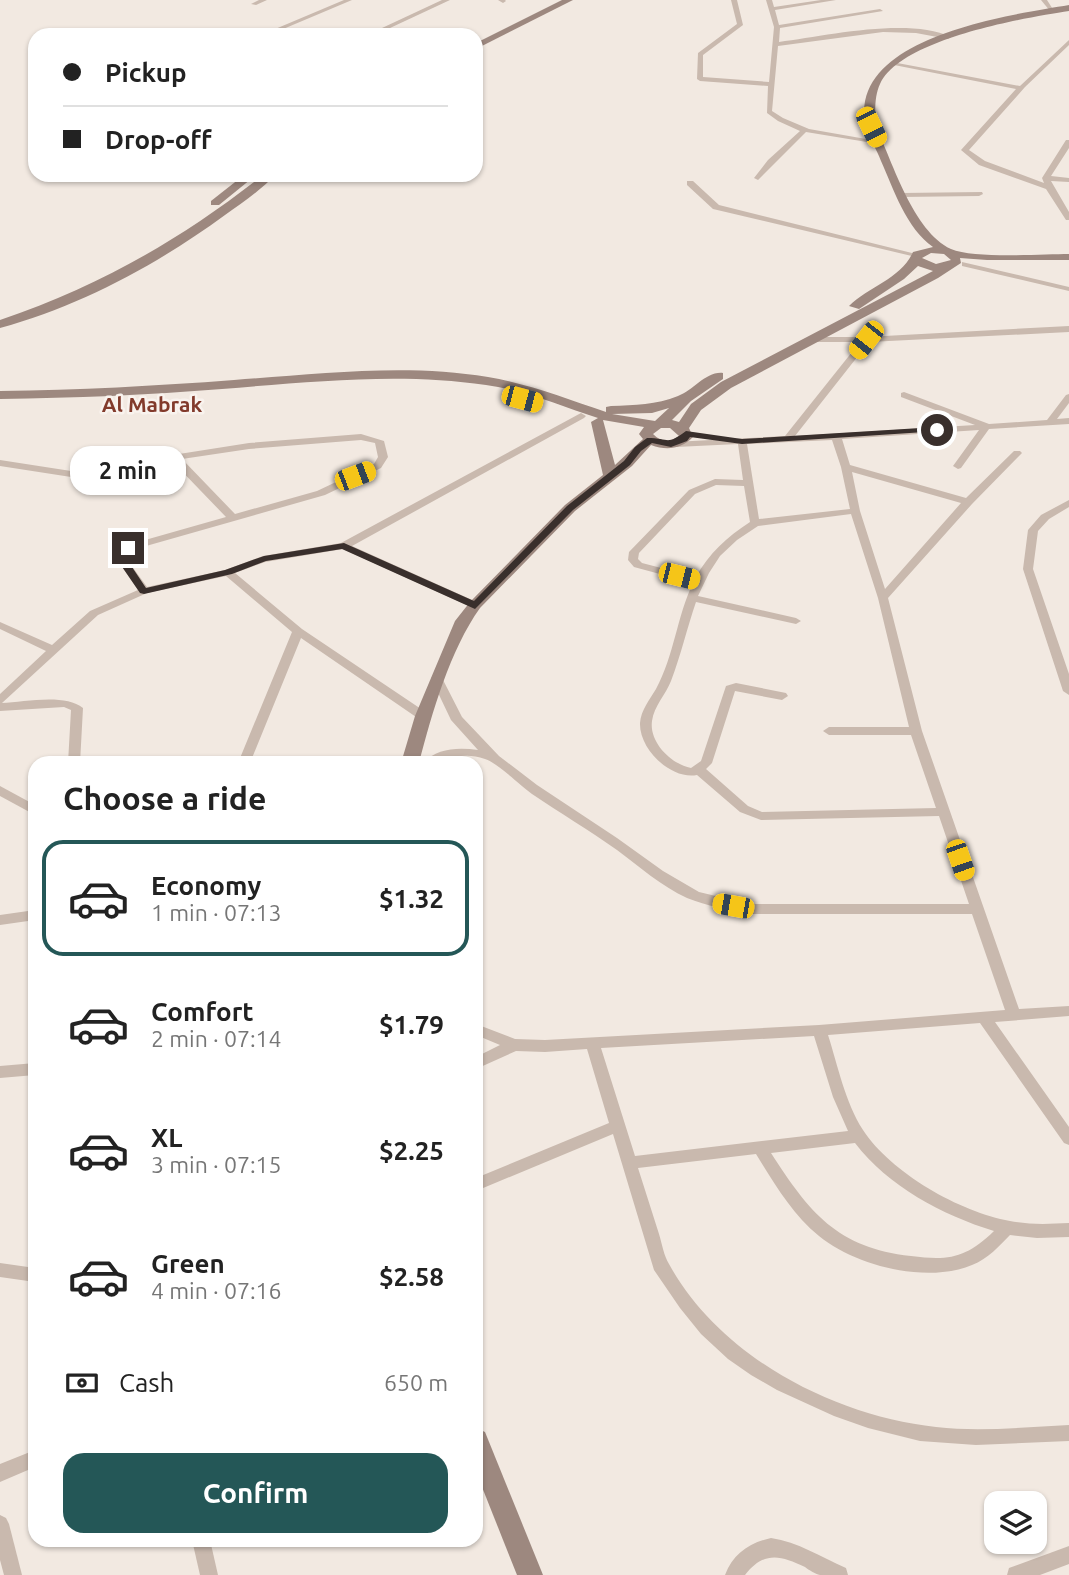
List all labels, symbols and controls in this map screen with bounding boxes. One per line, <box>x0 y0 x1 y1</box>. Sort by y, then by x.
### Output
text: Pickup <box>105 58 187 87</box>
car <box>853 104 890 150</box>
text: Drop-off <box>105 125 212 154</box>
car <box>845 317 888 363</box>
car <box>499 383 546 415</box>
district label: Al Mabrak <box>102 392 202 416</box>
route start <box>921 414 953 446</box>
callout: 2 min <box>70 447 186 496</box>
text: 2 min <box>99 458 157 483</box>
car <box>332 459 379 493</box>
route end <box>112 532 144 564</box>
car <box>657 561 702 591</box>
text: Choose a ride <box>63 780 266 816</box>
car <box>944 837 977 883</box>
icon: car <box>67 867 130 930</box>
text: Economy <box>151 871 261 900</box>
text: $1.32 <box>379 884 444 913</box>
car <box>711 892 756 920</box>
text: 1 min · 07:13 <box>151 900 282 925</box>
icon: car <box>67 993 130 1056</box>
text: Comfort <box>151 997 254 1026</box>
text: $1.79 <box>379 1010 444 1039</box>
text: 2 min · 07:14 <box>151 1026 282 1051</box>
icon: car <box>67 1119 130 1182</box>
text: XL <box>151 1123 182 1152</box>
text: $2.25 <box>379 1136 444 1165</box>
text: 3 min · 07:15 <box>151 1152 282 1177</box>
icon: car <box>67 1245 130 1308</box>
text: Green <box>151 1249 225 1278</box>
text: $2.58 <box>379 1262 444 1291</box>
text: 4 min · 07:16 <box>151 1278 282 1303</box>
icon: cash <box>63 1364 101 1402</box>
text: Cash <box>119 1368 174 1397</box>
text: 650 m <box>384 1370 448 1395</box>
button: Confirm <box>63 1453 448 1533</box>
map controls <box>984 1491 1047 1554</box>
button: layers <box>984 1491 1047 1554</box>

